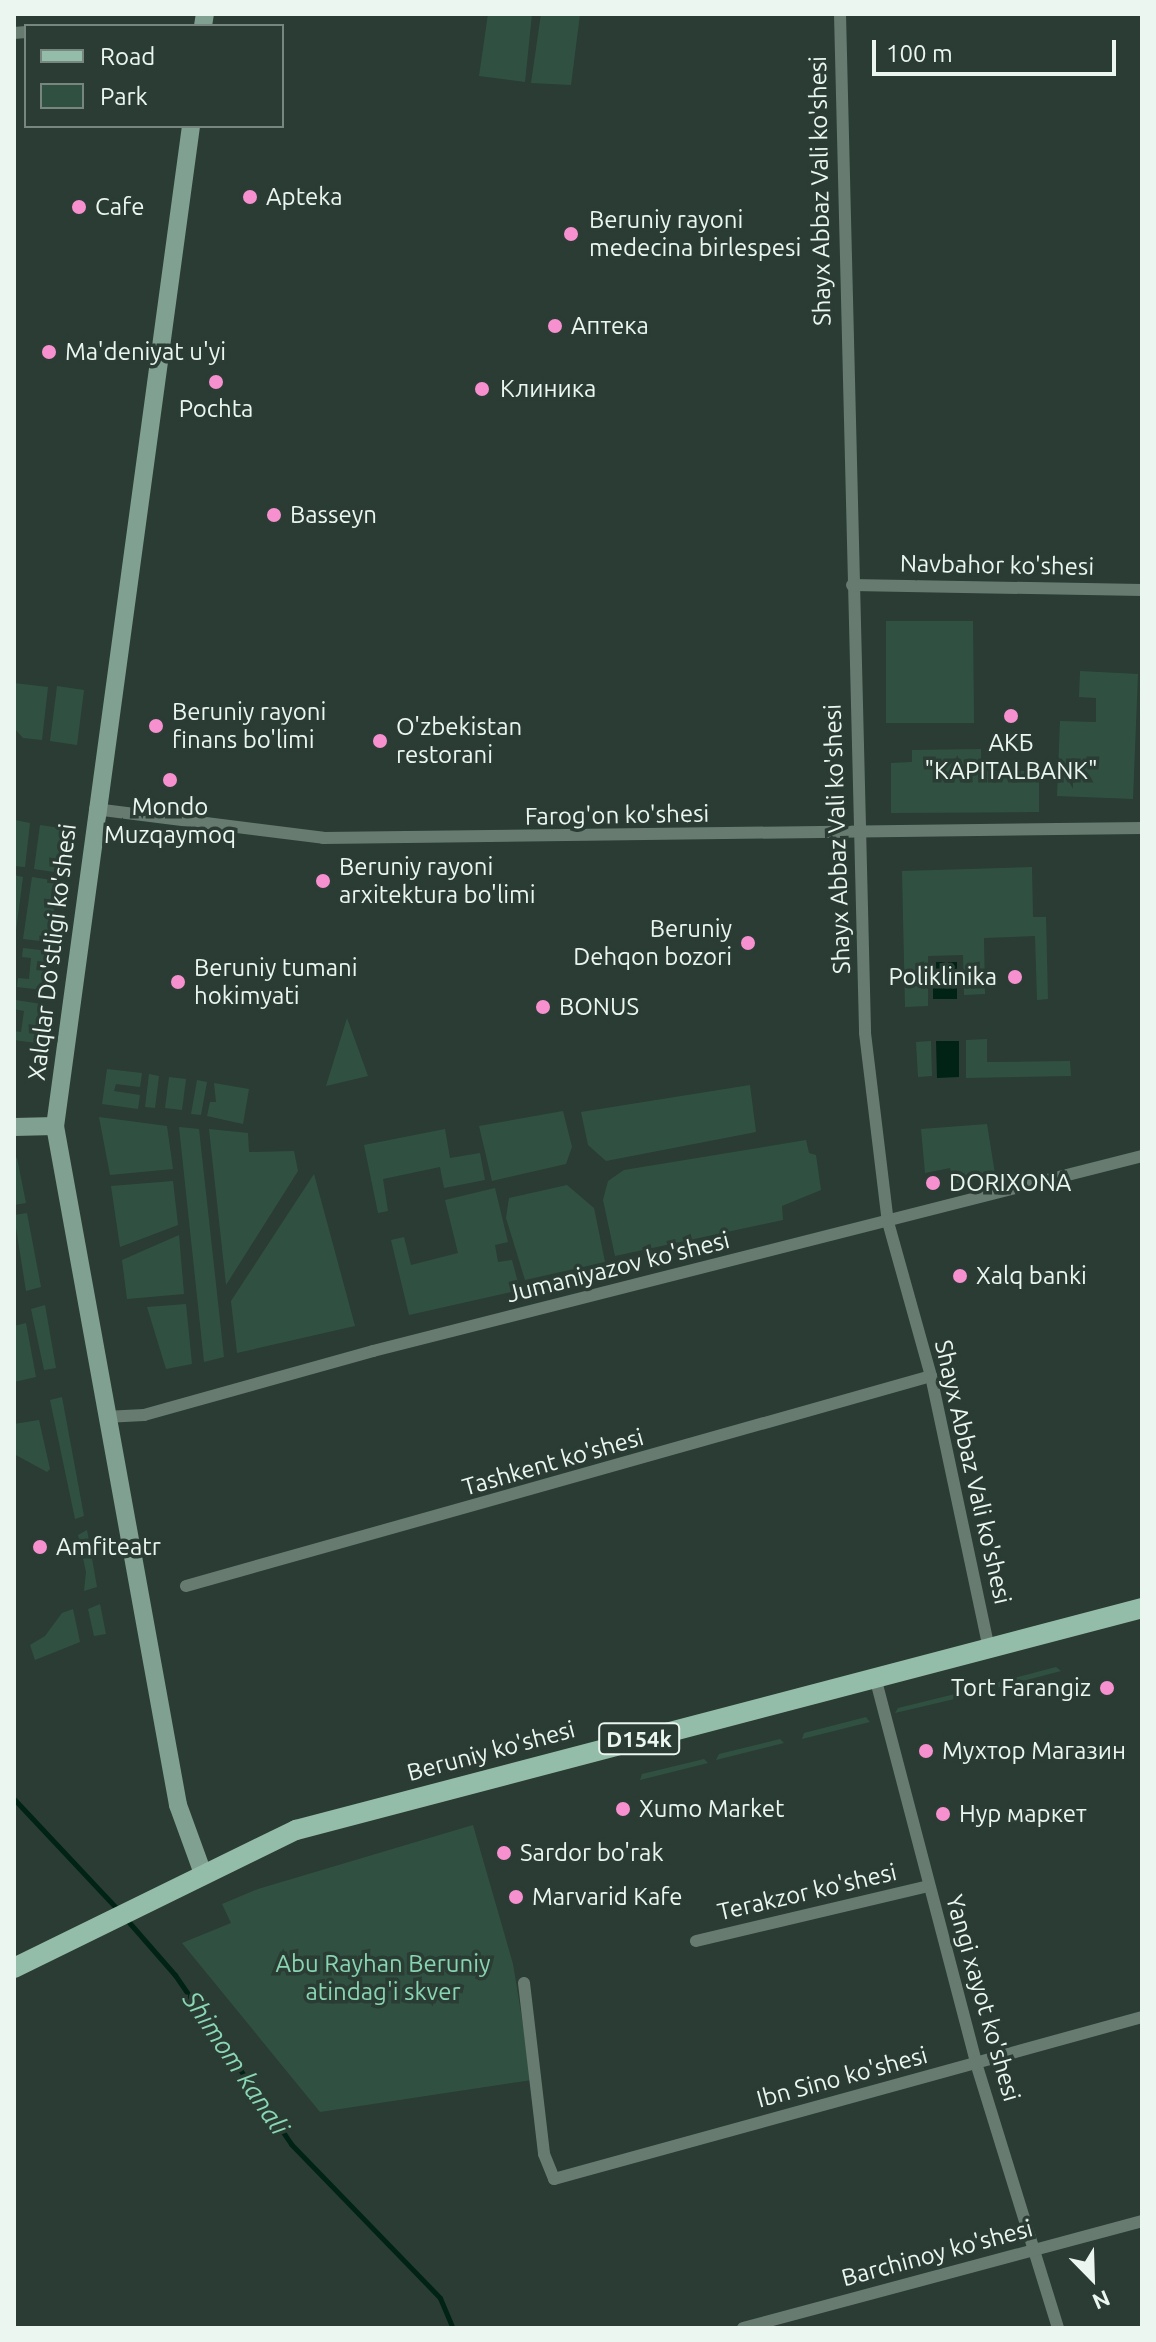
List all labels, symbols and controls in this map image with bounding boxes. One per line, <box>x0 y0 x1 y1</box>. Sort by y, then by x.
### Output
legend <box>24 24 284 128</box>
scale bar <box>876 24 1120 74</box>
text: 100 m <box>886 40 953 67</box>
text: Road <box>100 43 155 70</box>
street label: Shayx Abbaz Vali ko'shesi <box>803 56 837 326</box>
text: Park <box>100 83 148 110</box>
place label: Apteka <box>266 183 343 211</box>
marker: Apteka <box>241 188 259 206</box>
place label: Cafe <box>95 193 144 221</box>
marker: Cafe <box>70 198 88 216</box>
place label: Beruniy rayoni medecina birlespesi <box>589 206 801 262</box>
marker: Beruniy rayoni medecina birlespesi <box>560 223 582 245</box>
place label: Аптека <box>571 312 649 340</box>
marker: Аптека <box>546 317 564 335</box>
place label: Ma'deniyat u'yi <box>65 338 226 366</box>
marker: Ma'deniyat u'yi <box>40 343 58 361</box>
marker: Pochta <box>207 373 225 391</box>
place label: Клиника <box>500 375 596 403</box>
marker: Клиника <box>471 378 493 400</box>
place label: Pochta <box>179 395 253 423</box>
place label: Basseyn <box>290 501 377 529</box>
marker: Basseyn <box>265 506 283 524</box>
street label: Navbahor ko'shesi <box>900 549 1094 581</box>
place label: Beruniy rayoni finans bo'limi <box>172 698 326 754</box>
street label: Shayx Abbaz Vali ko'shesi <box>818 704 856 974</box>
marker: АКБ "KAPITALBANK" <box>1002 707 1020 725</box>
place label: O'zbekistan restorani <box>396 713 522 769</box>
marker: Beruniy rayoni finans bo'limi <box>147 717 165 735</box>
place label: АКБ "KAPITALBANK" <box>924 729 1098 785</box>
marker: O'zbekistan restorani <box>371 732 389 750</box>
marker: Mondo Muzqaymoq <box>161 771 179 789</box>
place label: Mondo Muzqaymoq <box>104 793 236 849</box>
street label: Farog'on ko'shesi <box>524 799 710 831</box>
street label: Xalqlar Do'stligi ko'shesi <box>22 822 82 1082</box>
place label: Beruniy rayoni arxitektura bo'limi <box>339 853 536 909</box>
marker: Beruniy rayoni arxitektura bo'limi <box>314 872 332 890</box>
place label: Beruniy Dehqon bozori <box>573 915 732 971</box>
marker: Beruniy Dehqon bozori <box>739 934 757 952</box>
place label: Beruniy tumani hokimyati <box>194 954 358 1010</box>
place label: Poliklinika <box>889 963 997 991</box>
marker: Poliklinika <box>1004 966 1026 988</box>
marker: Beruniy tumani hokimyati <box>169 973 187 991</box>
place label: BONUS <box>559 993 639 1021</box>
marker: BONUS <box>534 998 552 1016</box>
place label: DORIXONA <box>949 1169 1071 1197</box>
marker: DORIXONA <box>924 1174 942 1192</box>
street label: Jumaniyazov ko'shesi <box>504 1225 732 1309</box>
place label: Xalq banki <box>976 1262 1087 1290</box>
marker: Xalq banki <box>951 1267 969 1285</box>
street label: Shayx Abbaz Vali ko'shesi <box>929 1337 1017 1607</box>
street label: Tashkent ko'shesi <box>459 1422 647 1502</box>
place label: Amfiteatr <box>56 1533 161 1561</box>
marker: Amfiteatr <box>31 1538 49 1556</box>
place label: Tort Farangiz <box>951 1674 1091 1702</box>
marker: Tort Farangiz <box>1098 1679 1116 1697</box>
street label: Beruniy ko'shesi <box>404 1715 578 1787</box>
road number: D154k <box>597 1721 681 1757</box>
place label: Мухтор Магазин <box>942 1737 1126 1765</box>
marker: Мухтор Магазин <box>917 1742 935 1760</box>
place label: Xumo Market <box>639 1795 784 1823</box>
marker: Xumo Market <box>614 1800 632 1818</box>
place label: Нур маркет <box>959 1800 1087 1828</box>
marker: Нур маркет <box>934 1805 952 1823</box>
place label: Sardor bo'rak <box>520 1839 664 1867</box>
marker: Sardor bo'rak <box>495 1844 513 1862</box>
street label: Terakzor ko'shesi <box>715 1857 899 1927</box>
place label: Marvarid Kafe <box>532 1883 683 1911</box>
marker: Marvarid Kafe <box>507 1888 525 1906</box>
street label: Yangi xayot ko'shesi <box>940 1891 1026 2105</box>
park label: Abu Rayhan Beruniy atindag'i skver <box>275 1950 491 2006</box>
water label: Shimom kanali <box>176 1985 296 2141</box>
street label: Ibn Sino ko'shesi <box>753 2040 931 2114</box>
street label: Barchinoy ko'shesi <box>838 2214 1036 2292</box>
north arrow <box>1052 2238 1132 2318</box>
text: N <box>1089 2286 1114 2315</box>

